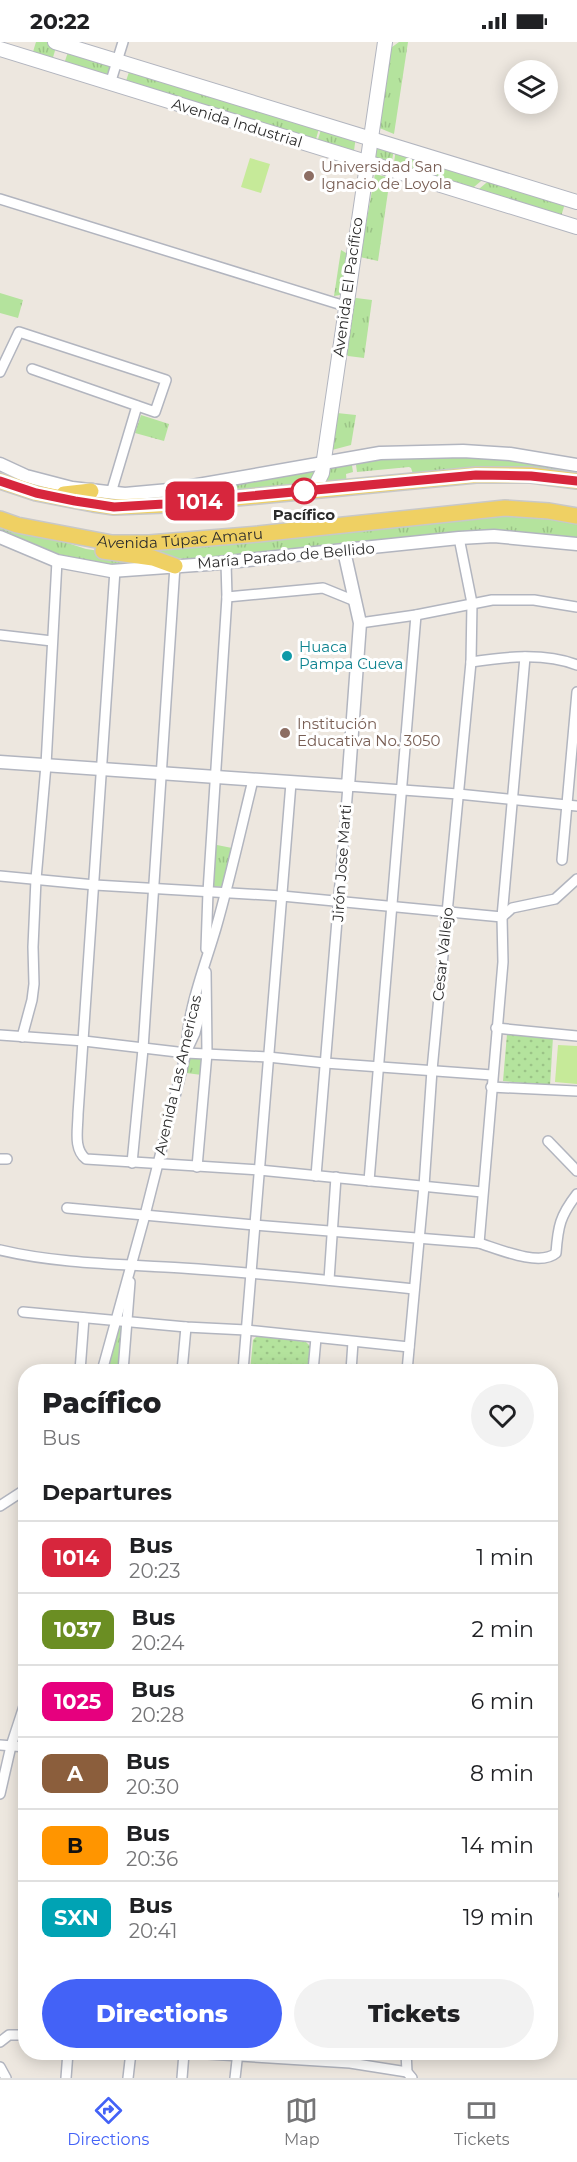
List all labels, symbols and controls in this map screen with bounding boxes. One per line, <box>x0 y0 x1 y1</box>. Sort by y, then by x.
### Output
text: 20:22 <box>30 8 90 35</box>
map controls <box>504 60 558 114</box>
button: layers <box>504 60 558 114</box>
street label: Avenida Industrial <box>170 94 305 151</box>
place label: Universidad San Ignacio de Loyola <box>321 157 452 193</box>
marker: Universidad San Ignacio de Loyola <box>302 169 316 183</box>
street label: Avenida El Pacífico <box>328 216 367 358</box>
marker: Pacífico <box>291 478 317 504</box>
line badge: 1014 <box>158 482 242 520</box>
text: 1014 <box>177 489 223 514</box>
place label: Pacífico <box>273 505 335 524</box>
street label: Avenida Túpac Amaru <box>96 524 264 553</box>
street label: María Parado de Bellido <box>196 538 376 573</box>
place label: Huaca Pampa Cueva <box>299 637 403 673</box>
marker: Huaca Pampa Cueva <box>280 649 294 663</box>
place label: Institución Educativa No. 3050 <box>297 714 441 750</box>
marker: Institución Educativa No. 3050 <box>278 726 292 740</box>
street label: Jirón Jose Marti <box>328 804 355 923</box>
street label: Cesar Vallejo <box>428 906 457 1002</box>
street label: Avenida Las Americas <box>150 993 205 1157</box>
button: heart <box>471 1384 534 1447</box>
text: Pacífico <box>42 1386 161 1420</box>
text: Bus <box>42 1426 80 1450</box>
text: Departures <box>42 1479 172 1506</box>
text: Bus <box>129 1532 173 1559</box>
text: 1 min <box>476 1544 534 1571</box>
text: 1014 <box>54 1545 99 1570</box>
text: 20:23 <box>129 1559 181 1583</box>
text: Bus <box>132 1604 175 1631</box>
text: 2 min <box>472 1616 534 1643</box>
text: 1037 <box>54 1617 102 1642</box>
text: 20:24 <box>132 1631 185 1655</box>
text: Bus <box>131 1676 175 1703</box>
text: 6 min <box>471 1688 534 1715</box>
text: 1025 <box>54 1689 101 1714</box>
text: 20:28 <box>131 1703 184 1727</box>
text: Bus <box>126 1748 170 1775</box>
text: 8 min <box>470 1760 534 1787</box>
text: A <box>67 1761 83 1786</box>
text: 20:30 <box>126 1775 179 1799</box>
text: Bus <box>126 1820 170 1847</box>
text: 14 min <box>462 1832 534 1859</box>
text: B <box>67 1833 83 1858</box>
text: 20:36 <box>126 1847 178 1871</box>
text: Bus <box>129 1892 172 1919</box>
text: 19 min <box>463 1904 534 1931</box>
text: SXN <box>54 1905 99 1930</box>
text: 20:41 <box>129 1919 177 1943</box>
button: Directions <box>42 1979 282 2048</box>
button: Tickets <box>294 1979 534 2048</box>
tab: Directions <box>67 2094 149 2149</box>
tab: Map <box>284 2094 319 2149</box>
tab: Tickets <box>454 2094 510 2149</box>

